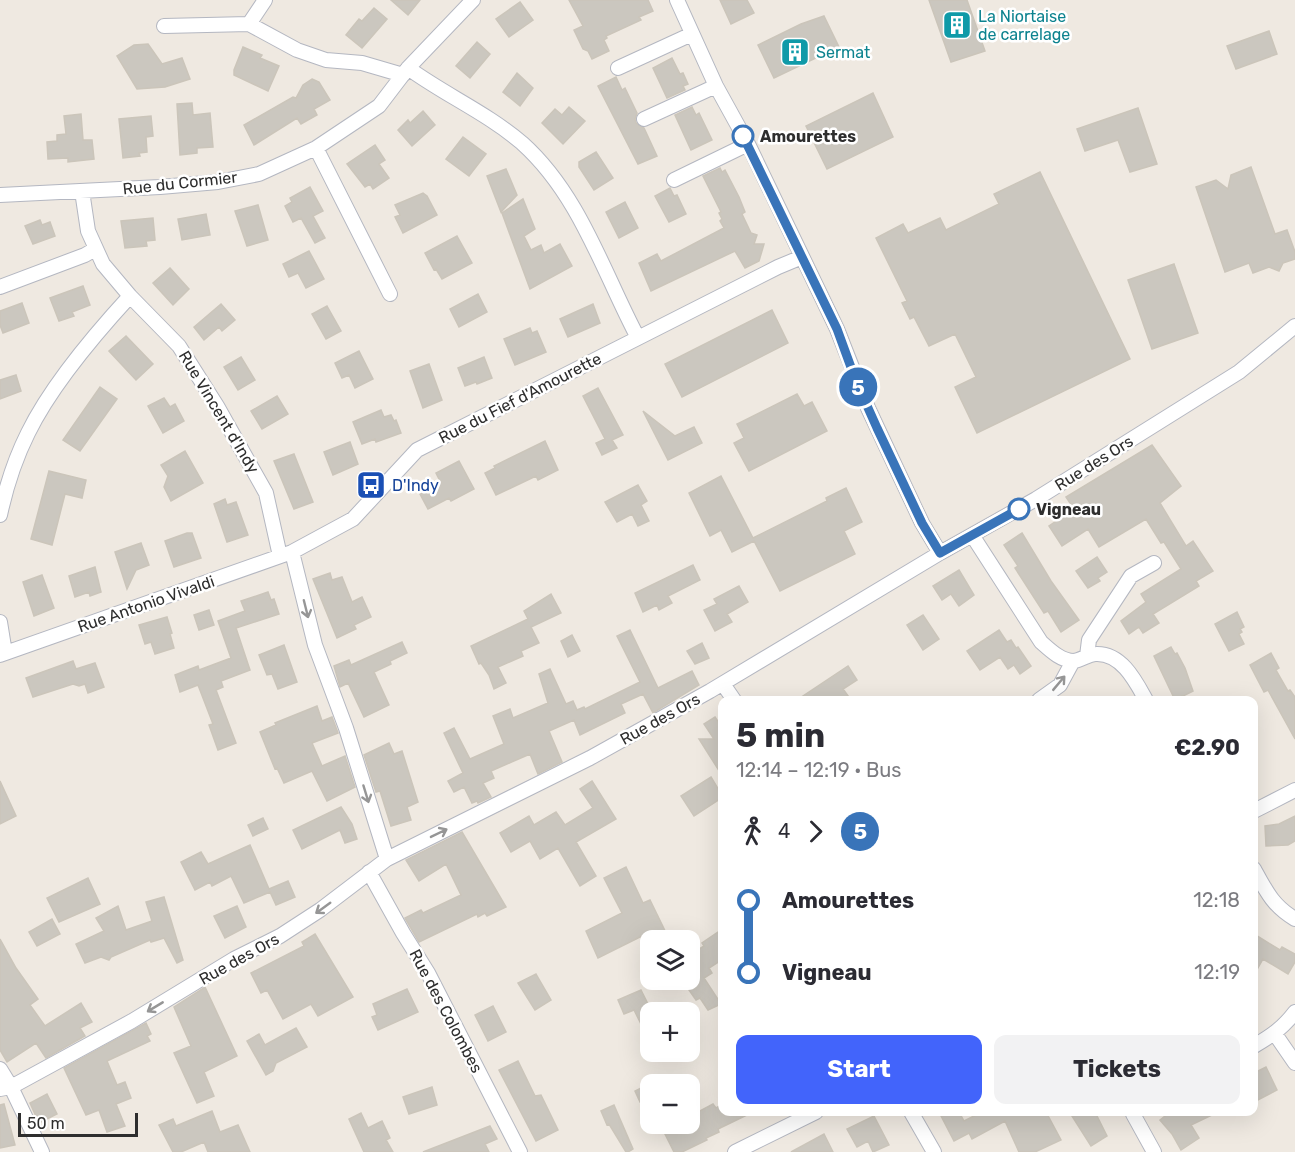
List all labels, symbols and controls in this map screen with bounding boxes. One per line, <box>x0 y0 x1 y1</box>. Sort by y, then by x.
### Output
place label: La Niortaise de carrelage <box>978 7 1070 44</box>
building icon: La Niortaise de carrelage <box>941 9 973 41</box>
building icon: Sermat <box>779 36 811 68</box>
place label: Sermat <box>816 43 870 62</box>
marker: Amourettes <box>732 125 754 147</box>
place label: Amourettes <box>760 127 856 146</box>
street label: Rue du Cormier <box>122 168 238 198</box>
street label: Rue Vincent d'Indy <box>175 347 263 477</box>
street label: Rue du Fief d'Amourette <box>436 349 604 447</box>
line badge: 5 <box>838 368 878 406</box>
text: 5 <box>851 375 865 400</box>
street label: Rue des Ors <box>1051 431 1137 495</box>
bus stop icon: D'Indy <box>355 469 387 501</box>
place label: D'Indy <box>392 476 439 495</box>
marker: Vigneau <box>1008 498 1030 520</box>
place label: Vigneau <box>1036 500 1101 519</box>
street label: Rue Antonio Vivaldi <box>75 572 217 636</box>
one-way arrow <box>301 599 312 618</box>
one-way arrow <box>1051 676 1065 692</box>
street label: Rue des Ors <box>617 689 703 749</box>
text: 5 min <box>736 716 825 755</box>
text: €2.90 <box>1174 734 1240 761</box>
text: 12:14 – 12:19 · Bus <box>736 758 902 782</box>
one-way arrow <box>361 784 372 803</box>
icon: walk <box>736 815 769 848</box>
icon: forward <box>799 815 832 848</box>
text: 4 <box>778 819 790 843</box>
text: 5 <box>853 819 867 844</box>
one-way arrow <box>430 826 448 838</box>
text: Amourettes <box>782 887 914 914</box>
text: 12:18 <box>1193 888 1240 912</box>
one-way arrow <box>316 901 332 914</box>
street label: Rue des Ors <box>196 929 282 989</box>
map controls <box>640 930 700 1134</box>
button: layers <box>640 930 700 990</box>
street label: Rue des Colombes <box>405 946 487 1076</box>
text: Vigneau <box>782 959 872 986</box>
text: 12:19 <box>1194 960 1240 984</box>
one-way arrow <box>147 1001 164 1013</box>
button: + <box>640 1002 700 1062</box>
button: Start <box>736 1035 982 1104</box>
button: Tickets <box>994 1035 1240 1104</box>
button: − <box>640 1074 700 1134</box>
scale bar <box>18 1110 138 1138</box>
text: 50 m <box>27 1114 65 1133</box>

